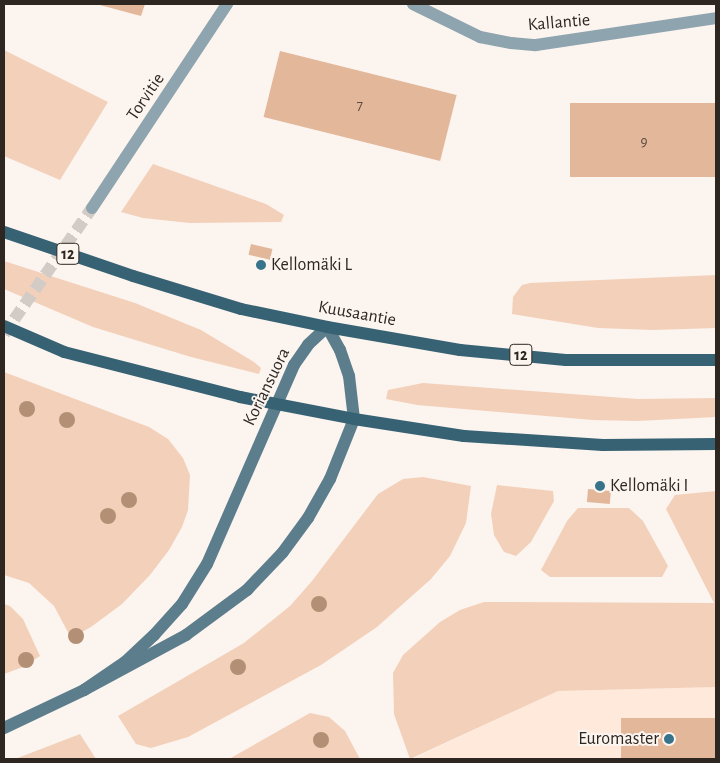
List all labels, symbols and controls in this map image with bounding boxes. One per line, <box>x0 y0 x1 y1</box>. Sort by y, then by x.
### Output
street label: Kallantie <box>527 10 591 36</box>
street label: Torvitie <box>122 69 170 125</box>
house number: 7 <box>357 97 363 115</box>
house number: 9 <box>640 133 648 151</box>
road number: 12 <box>56 240 80 268</box>
place label: Kellomäki L <box>271 254 352 276</box>
marker: Kellomäki L <box>255 259 267 271</box>
street label: Kuusaantie <box>316 297 398 331</box>
road number: 12 <box>508 342 534 368</box>
street label: Koriansuora <box>239 344 295 430</box>
place label: Kellomäki I <box>610 475 688 497</box>
marker: Kellomäki I <box>594 480 606 492</box>
place label: Euromaster <box>578 728 659 750</box>
marker: Euromaster <box>663 733 675 745</box>

